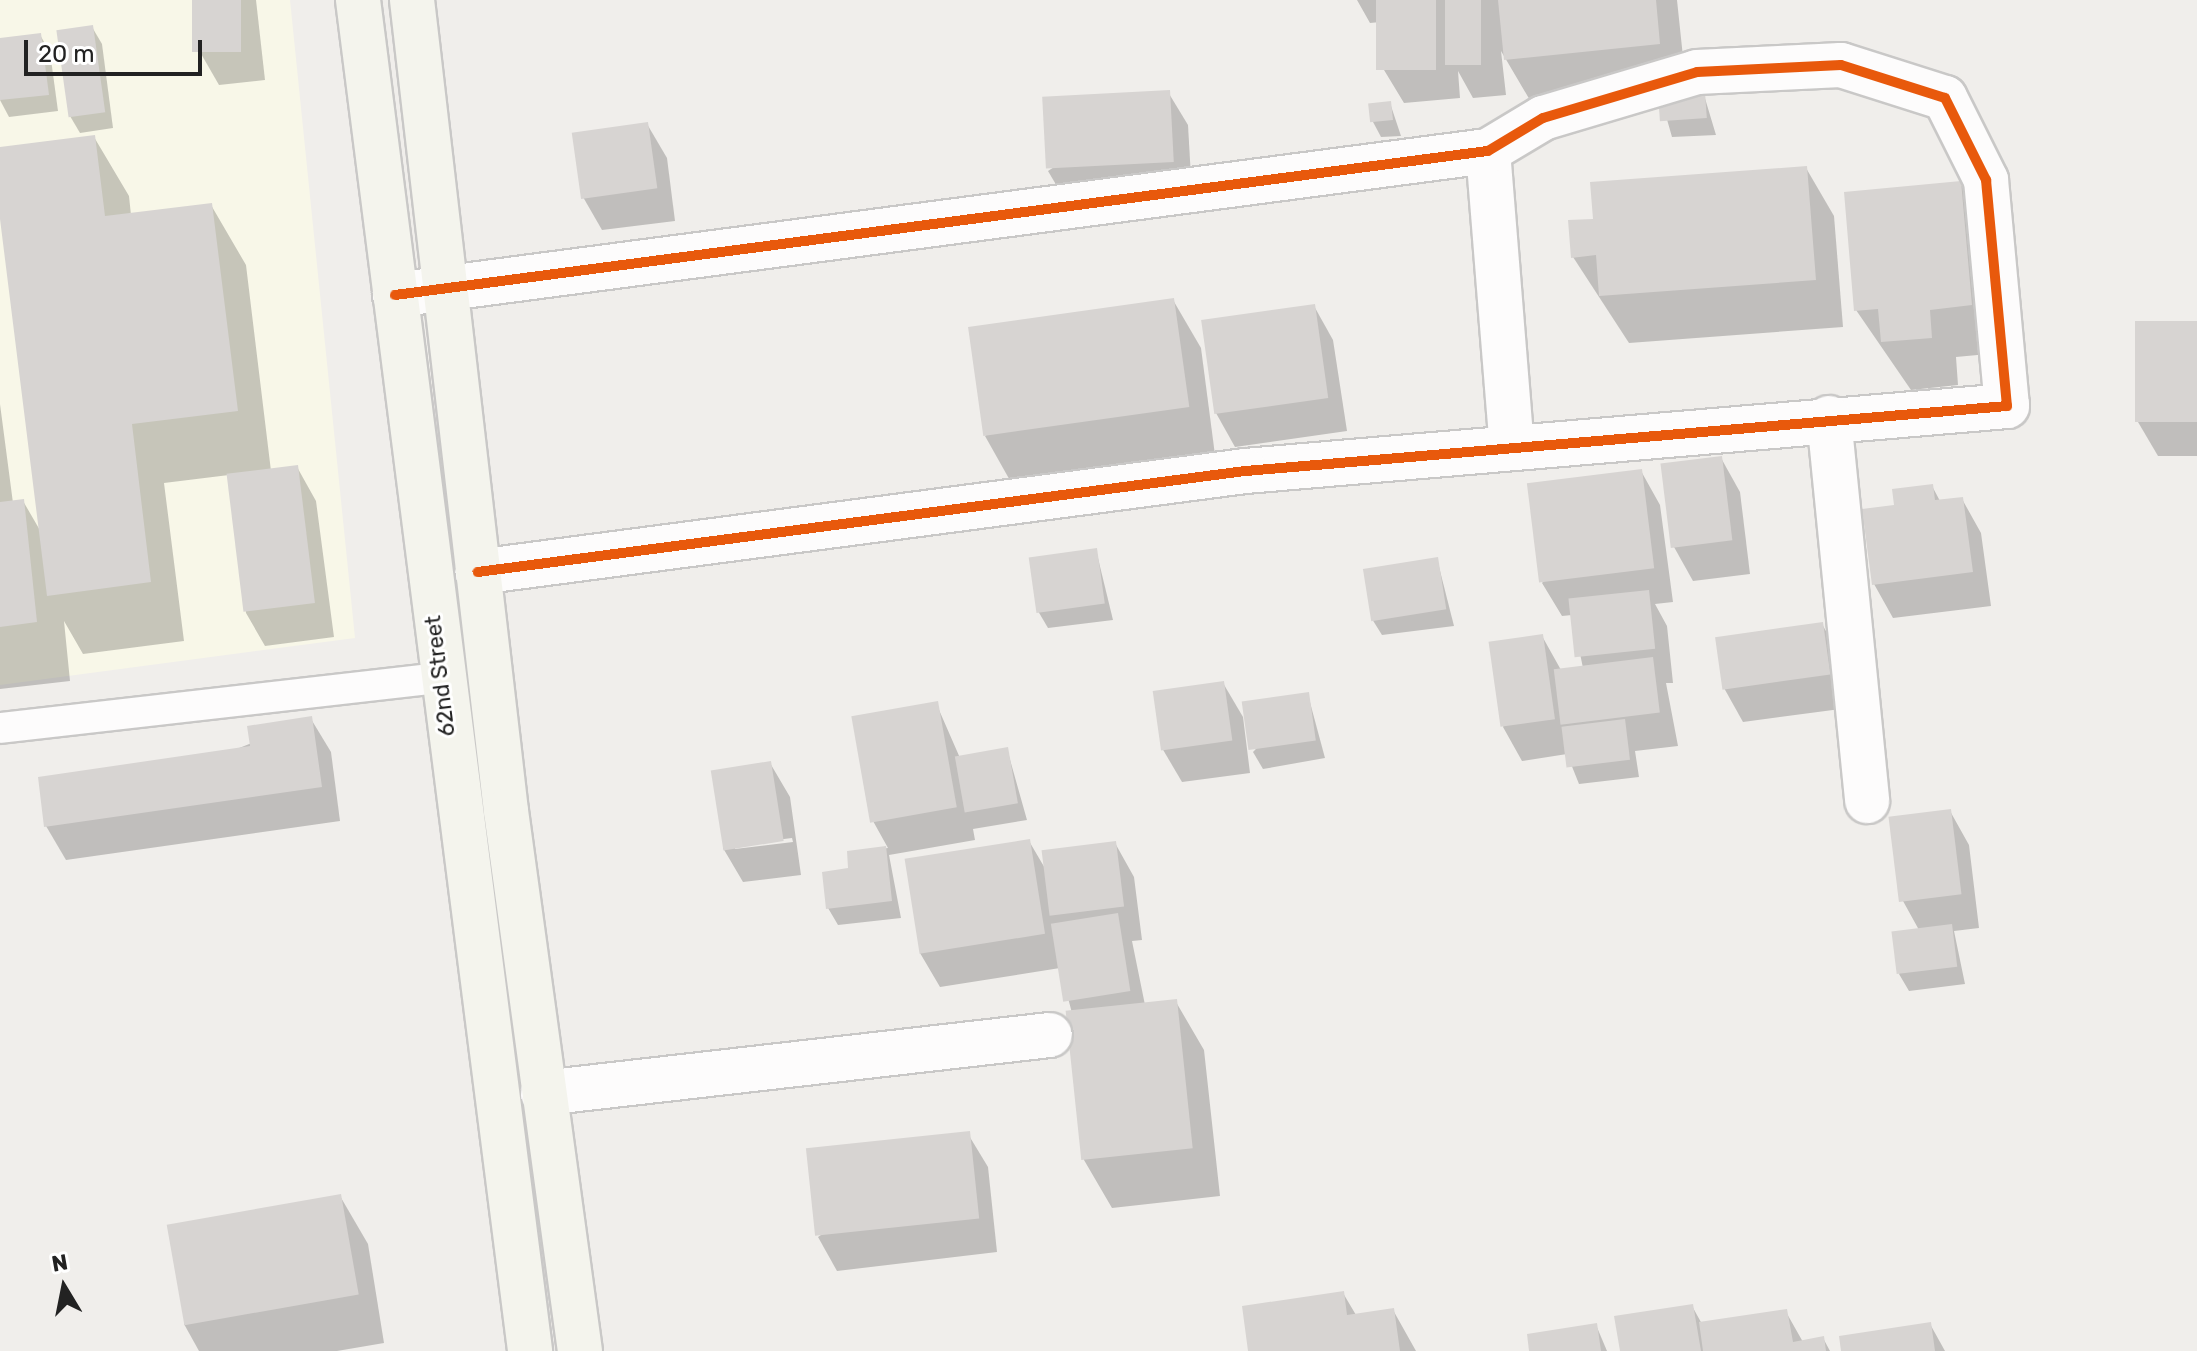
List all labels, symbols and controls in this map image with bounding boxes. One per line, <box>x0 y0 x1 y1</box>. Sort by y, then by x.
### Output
scale bar <box>28 24 206 74</box>
text: 20 m <box>38 40 95 68</box>
street label: 62nd Street <box>419 614 461 738</box>
north arrow <box>24 1247 104 1327</box>
text: N <box>50 1248 70 1278</box>

